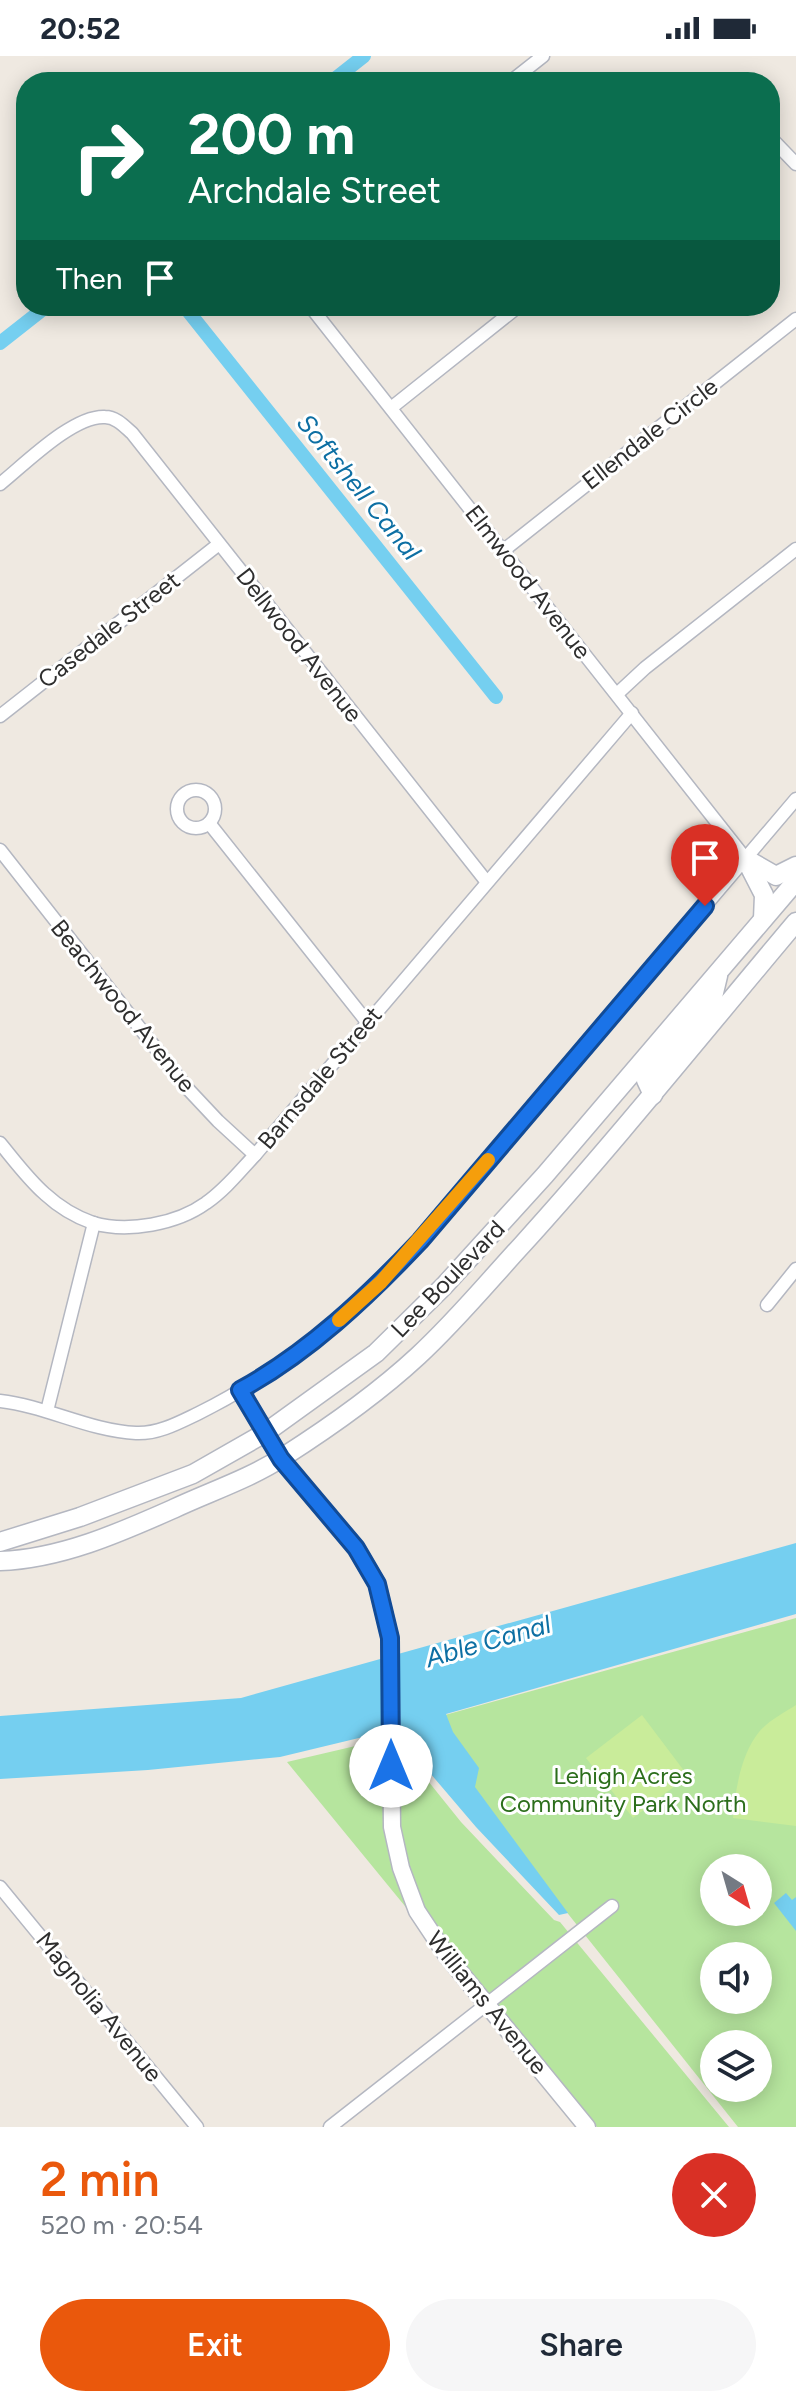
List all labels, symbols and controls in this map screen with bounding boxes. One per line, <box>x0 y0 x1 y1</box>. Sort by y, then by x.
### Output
text: 20:52 <box>40 10 121 47</box>
text: 200 m <box>188 101 355 168</box>
icon: right <box>56 104 160 208</box>
text: Archdale Street <box>188 169 441 212</box>
icon: arrive <box>138 256 182 300</box>
text: Then <box>56 260 122 297</box>
street label: Ellendale Circle <box>576 372 723 496</box>
water label: Softshell Canal <box>290 407 428 567</box>
street label: Elmwood Avenue <box>459 499 597 664</box>
street label: Dellwood Avenue <box>230 562 369 728</box>
street label: Casedale Street <box>32 565 185 694</box>
pin <box>671 824 739 906</box>
icon: arrive <box>683 836 727 880</box>
street label: Beachwood Avenue <box>45 914 202 1098</box>
street label: Barnsdale Street <box>251 1000 388 1155</box>
street label: Lee Boulevard <box>385 1214 511 1343</box>
water label: Able Canal <box>421 1608 555 1674</box>
position arrow <box>349 1724 433 1808</box>
park label: Lehigh Acres Community Park North <box>500 1761 746 1818</box>
north arrow <box>700 1854 772 1926</box>
map controls <box>700 1854 772 2102</box>
street label: Williams Avenue <box>421 1925 554 2080</box>
street label: Magnolia Avenue <box>30 1926 169 2087</box>
button: sound <box>700 1942 772 2014</box>
button: layers <box>700 2030 772 2102</box>
text: 2 min <box>40 2150 160 2208</box>
button: close <box>672 2153 756 2237</box>
text: 520 m · 20:54 <box>40 2209 203 2241</box>
button: Exit <box>40 2299 390 2391</box>
button: Share <box>406 2299 756 2391</box>

